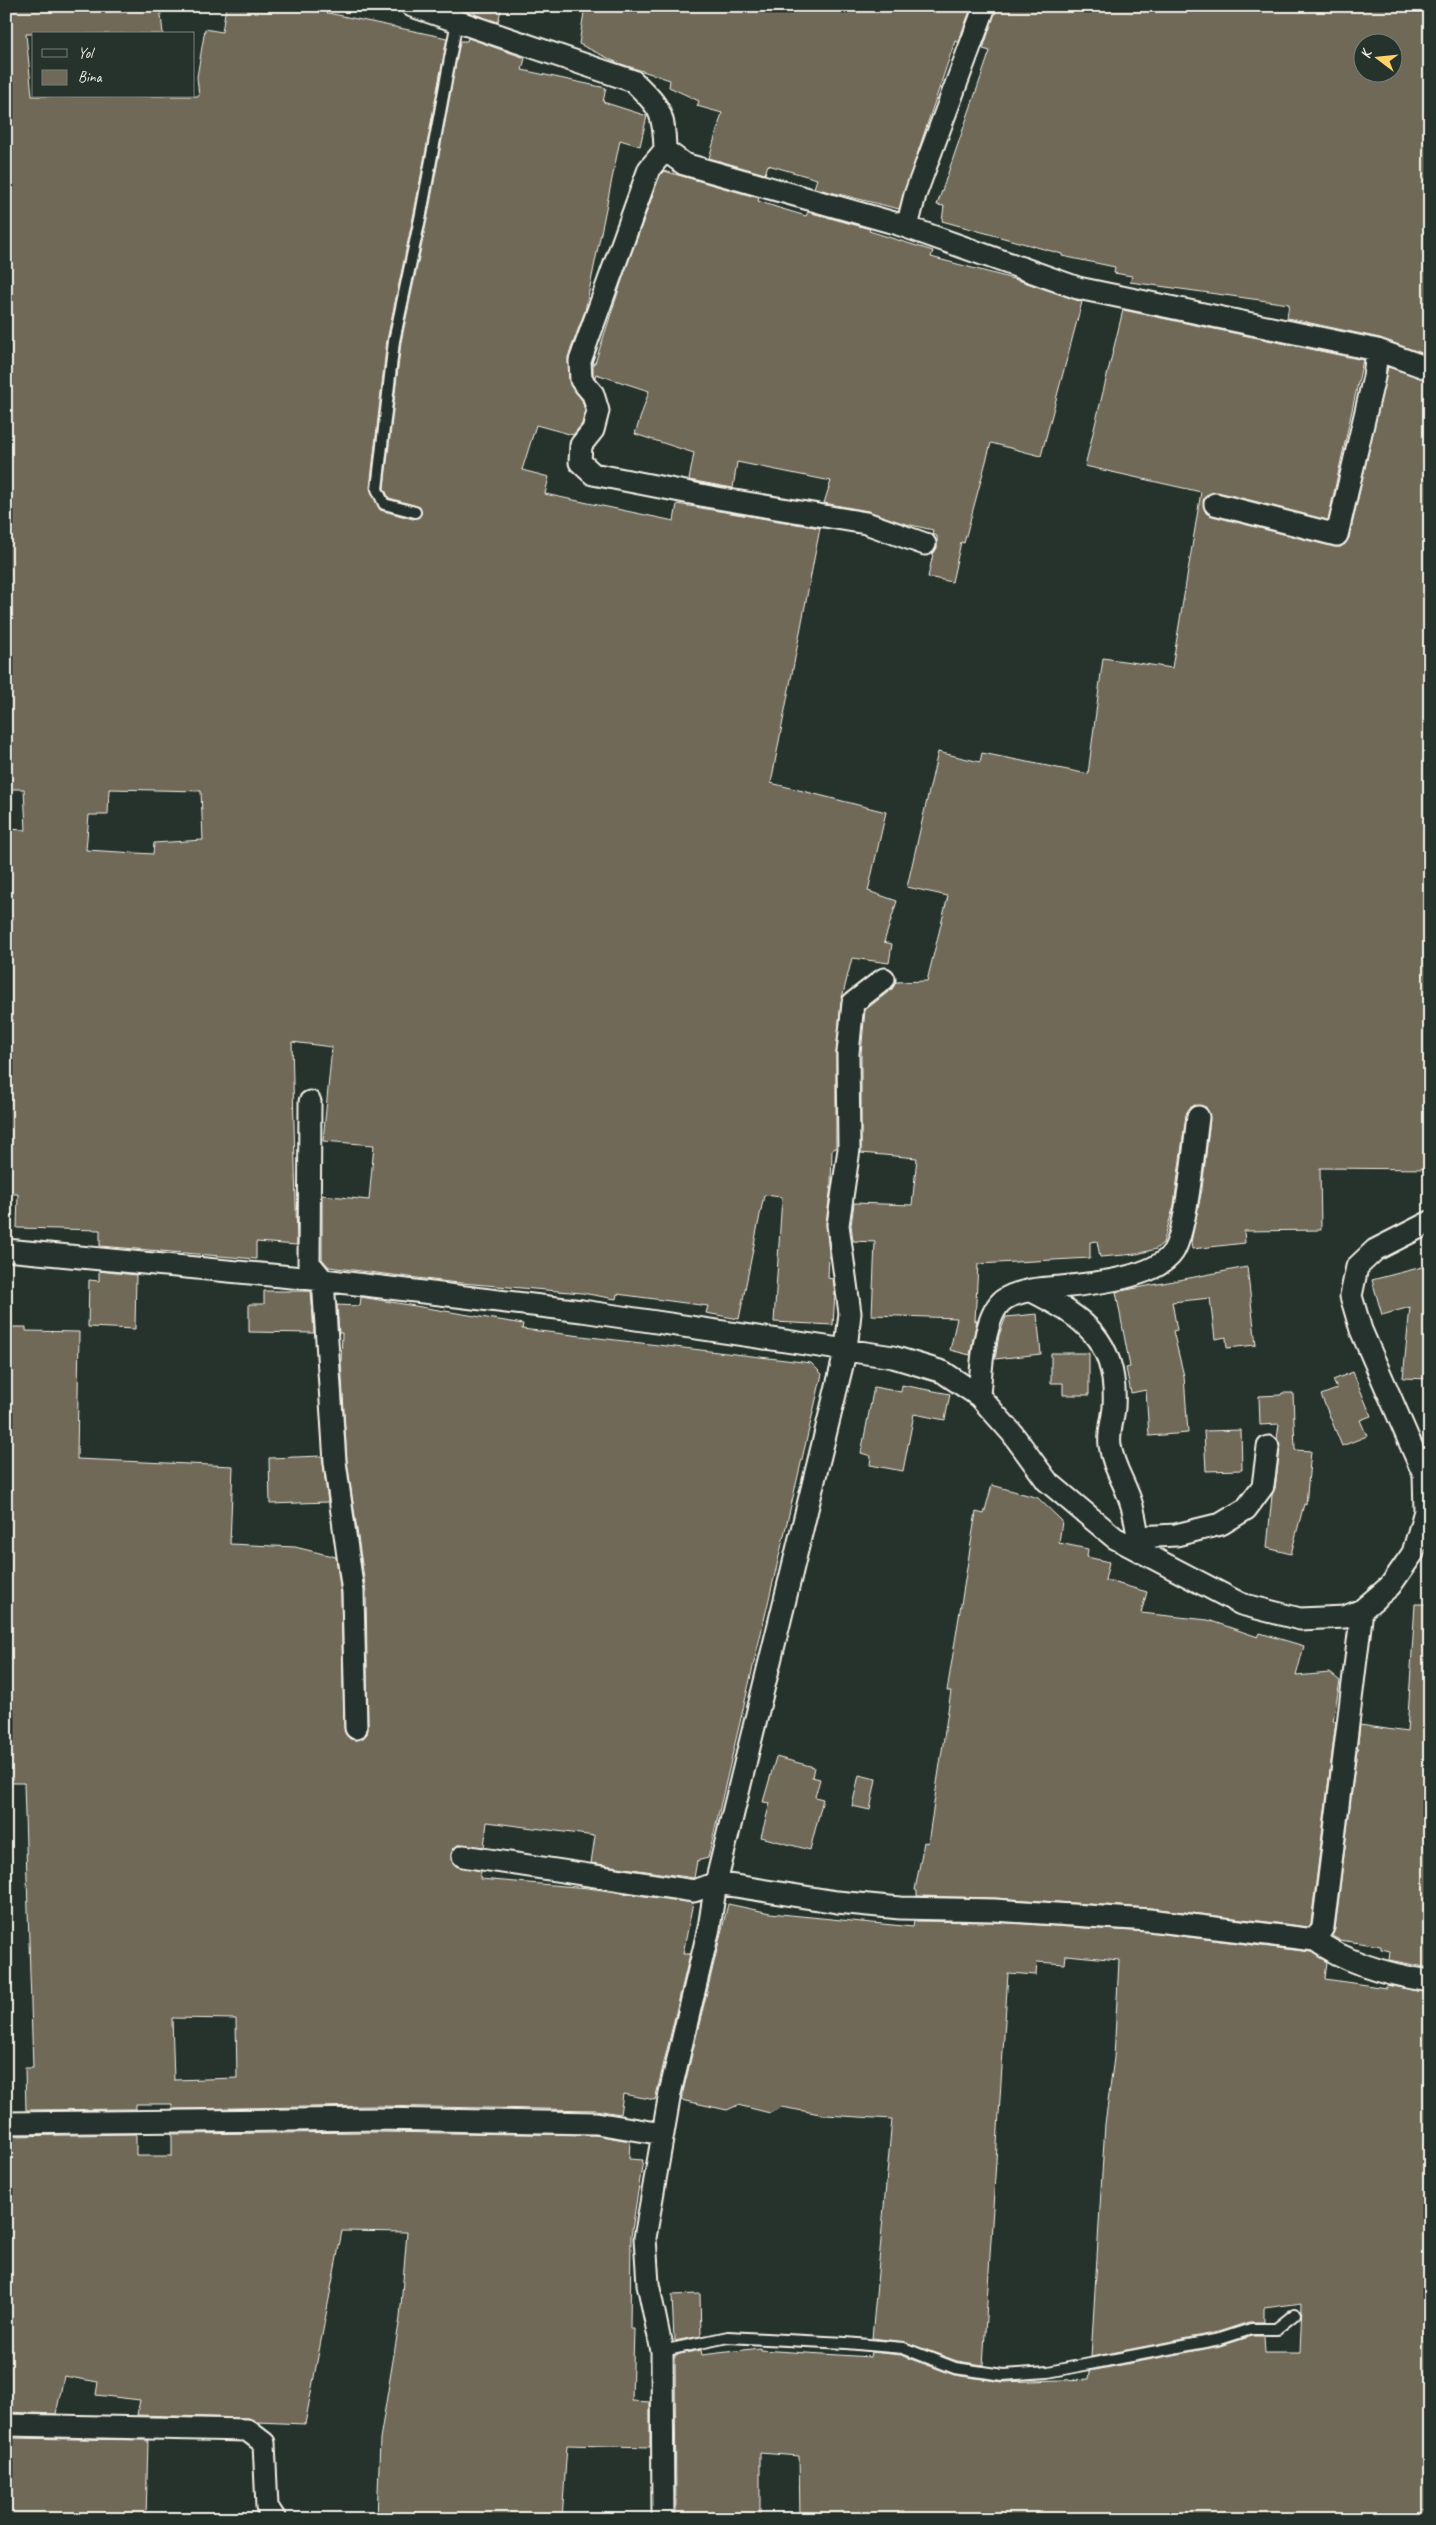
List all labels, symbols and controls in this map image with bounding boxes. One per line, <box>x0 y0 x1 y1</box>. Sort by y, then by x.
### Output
legend <box>32 32 195 98</box>
north arrow <box>1354 32 1404 82</box>
text: Yol <box>78 44 95 63</box>
text: K <box>1357 46 1376 60</box>
text: Bina <box>78 68 103 87</box>

